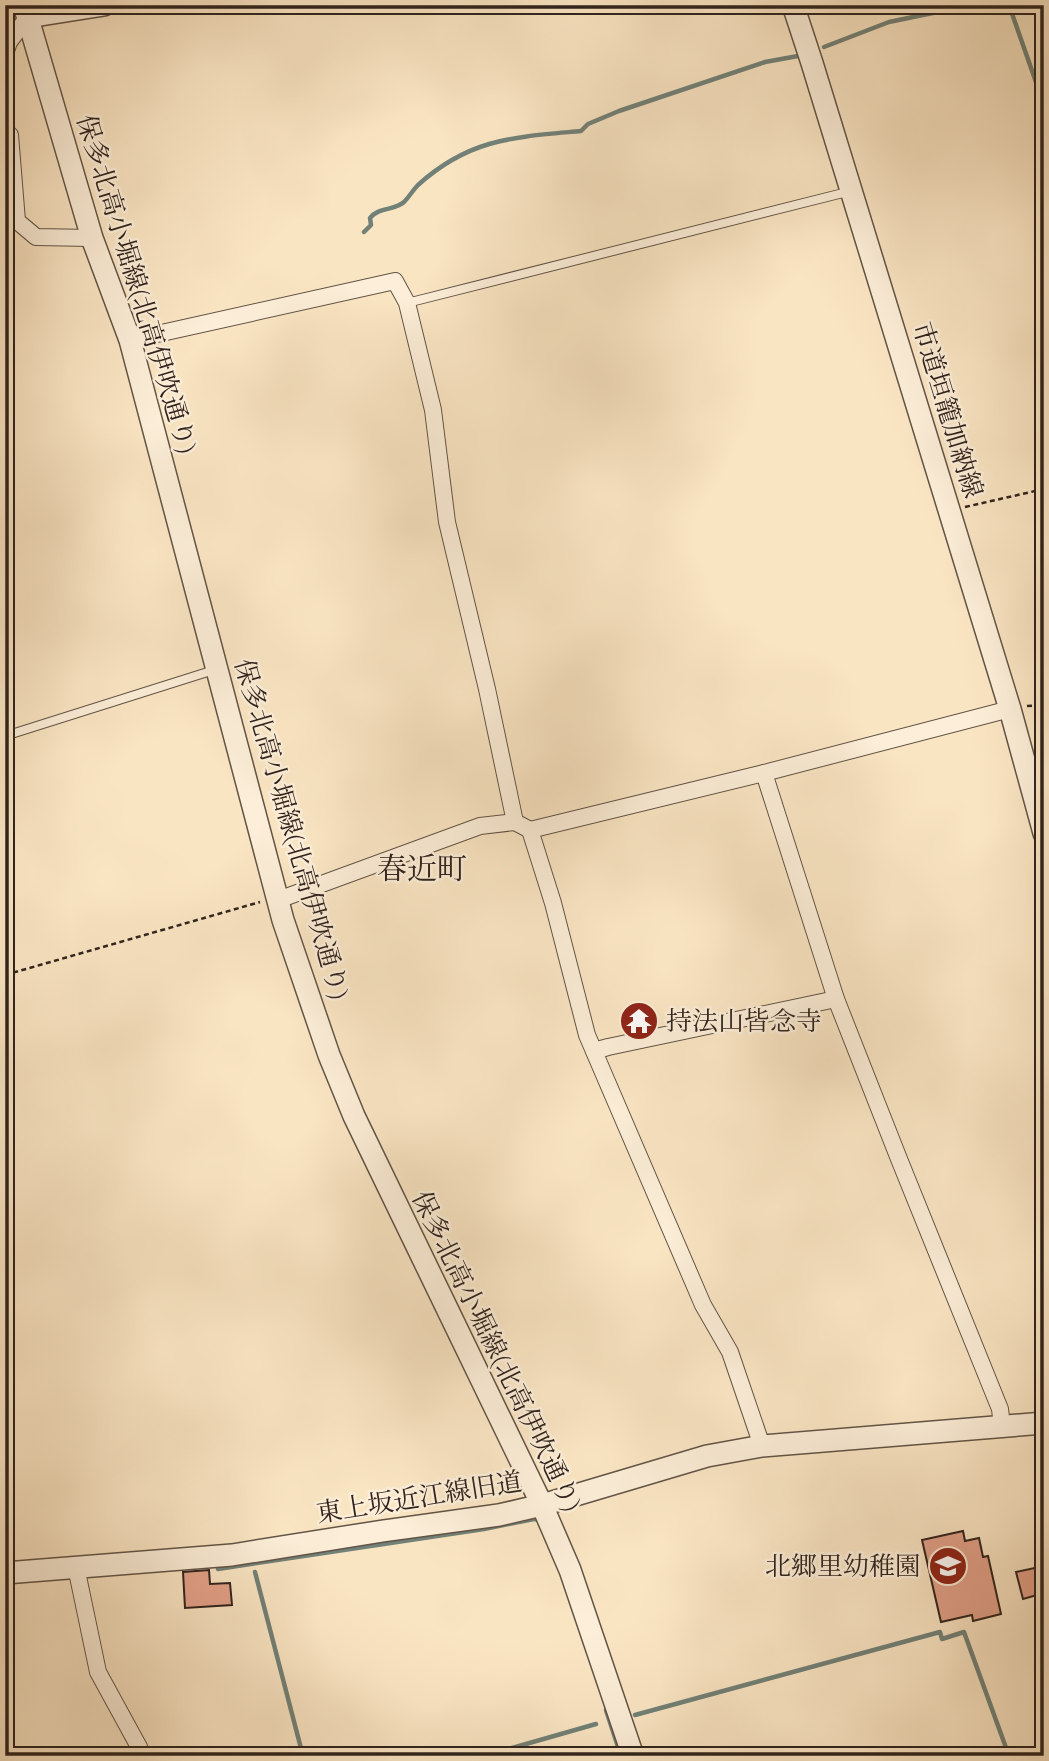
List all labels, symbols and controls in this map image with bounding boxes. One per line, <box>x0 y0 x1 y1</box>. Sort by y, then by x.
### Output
street label: 保多北高小堀線(北高伊吹通り) <box>70 111 203 457</box>
street label: 市道垣籠加納線 <box>906 319 989 502</box>
street label: 保多北高小堀線(北高伊吹通り) <box>228 655 355 1003</box>
district label: 春近町 <box>377 852 467 887</box>
temple icon: 持法山皆念寺 <box>618 1000 660 1042</box>
place label: 持法山皆念寺 <box>666 1006 822 1037</box>
street label: 保多北高小堀線(北高伊吹通り) <box>405 1186 588 1516</box>
street label: 東上坂近江線旧道 <box>314 1466 524 1529</box>
school or university icon: 北郷里幼稚園 <box>927 1545 969 1587</box>
place label: 北郷里幼稚園 <box>765 1551 921 1582</box>

